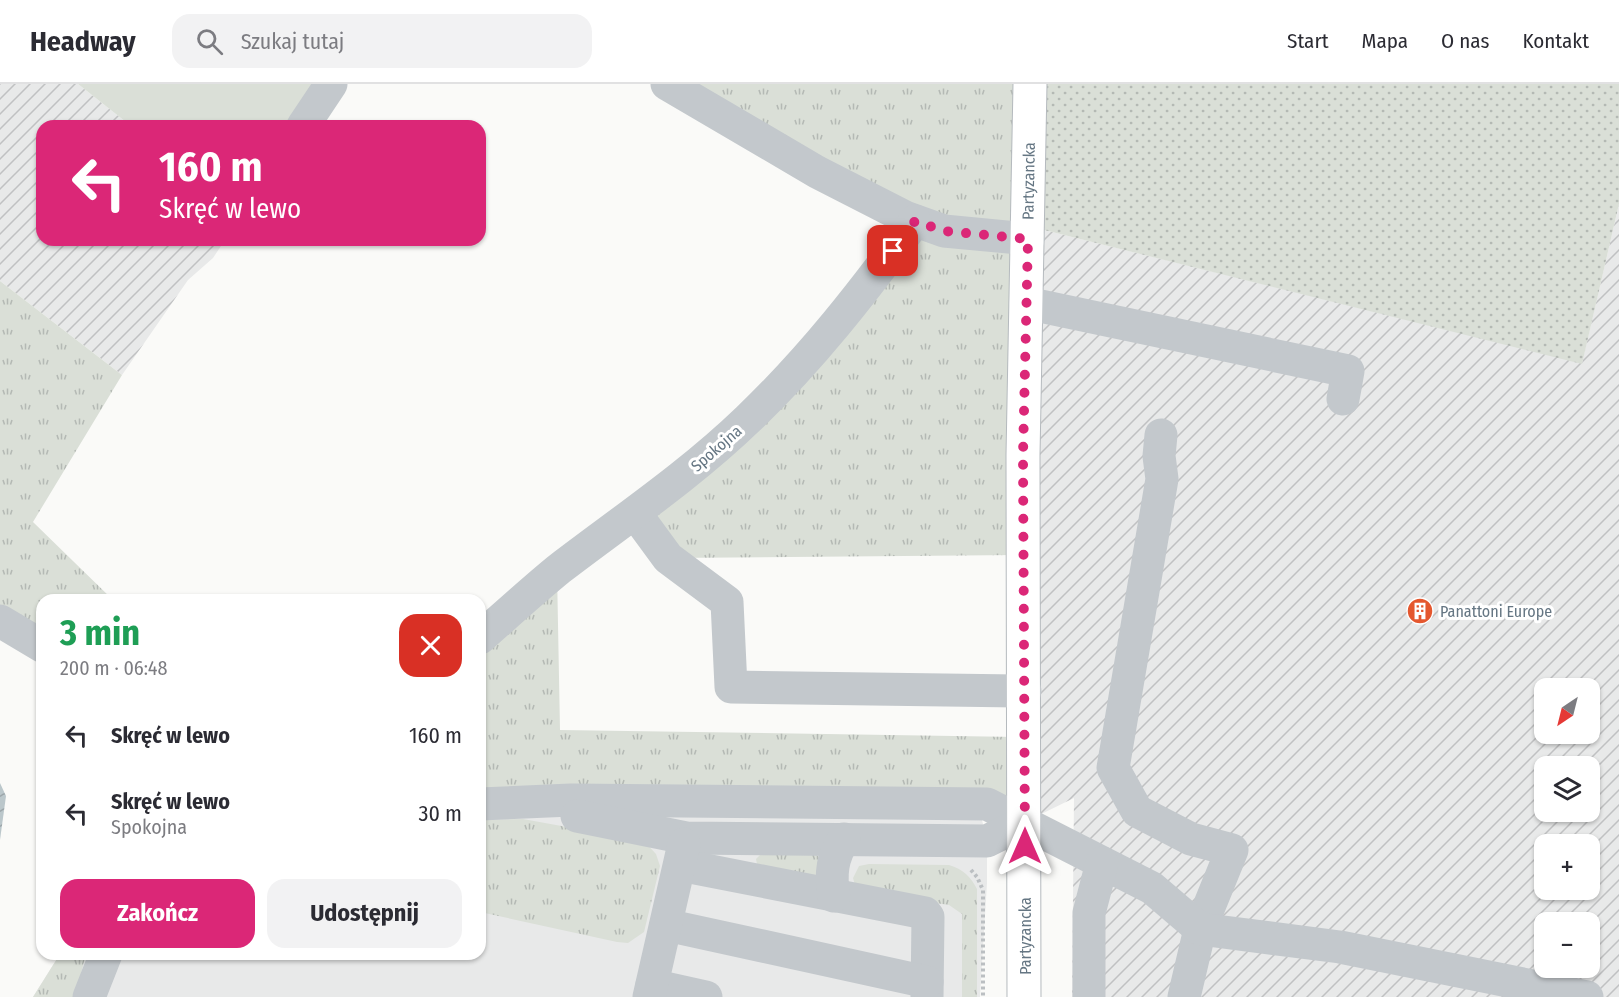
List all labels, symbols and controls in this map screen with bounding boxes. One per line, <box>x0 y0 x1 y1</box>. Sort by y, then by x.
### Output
search box <box>172 14 592 68</box>
text: Headway <box>30 25 136 58</box>
icon: search <box>193 25 226 58</box>
text: Szukaj tutaj <box>241 28 344 55</box>
text: Start <box>1287 28 1329 54</box>
text: Mapa <box>1362 28 1408 54</box>
text: O nas <box>1441 28 1489 54</box>
text: Kontakt <box>1522 28 1589 54</box>
text: 160 m <box>159 142 262 192</box>
street label: Partyzancka <box>1018 142 1039 220</box>
icon: left <box>60 144 138 222</box>
text: Skręć w lewo <box>159 193 301 225</box>
pin <box>867 225 918 276</box>
icon: arrive <box>876 234 909 267</box>
street label: Spokojna <box>687 421 746 476</box>
building icon: Panattoni Europe <box>1405 596 1435 626</box>
place label: Panattoni Europe <box>1440 602 1552 621</box>
text: 3 min <box>60 611 140 655</box>
button: close <box>399 614 462 677</box>
text: 200 m · 06:48 <box>60 656 168 680</box>
north arrow <box>1534 678 1600 744</box>
map controls <box>1534 678 1600 978</box>
icon: left <box>60 719 93 752</box>
text: Skręć w lewo <box>111 722 230 749</box>
text: 160 m <box>409 722 462 749</box>
button: layers <box>1534 756 1600 822</box>
text: Skręć w lewo <box>111 788 230 815</box>
icon: left <box>60 797 93 830</box>
text: 30 m <box>419 800 462 827</box>
position arrow <box>993 814 1057 878</box>
text: Spokojna <box>111 815 187 839</box>
button: + <box>1534 834 1600 900</box>
button: Zakończ <box>60 879 255 948</box>
button: Udostępnij <box>267 879 462 948</box>
street label: Partyzancka <box>1016 897 1035 975</box>
button: − <box>1534 912 1600 978</box>

